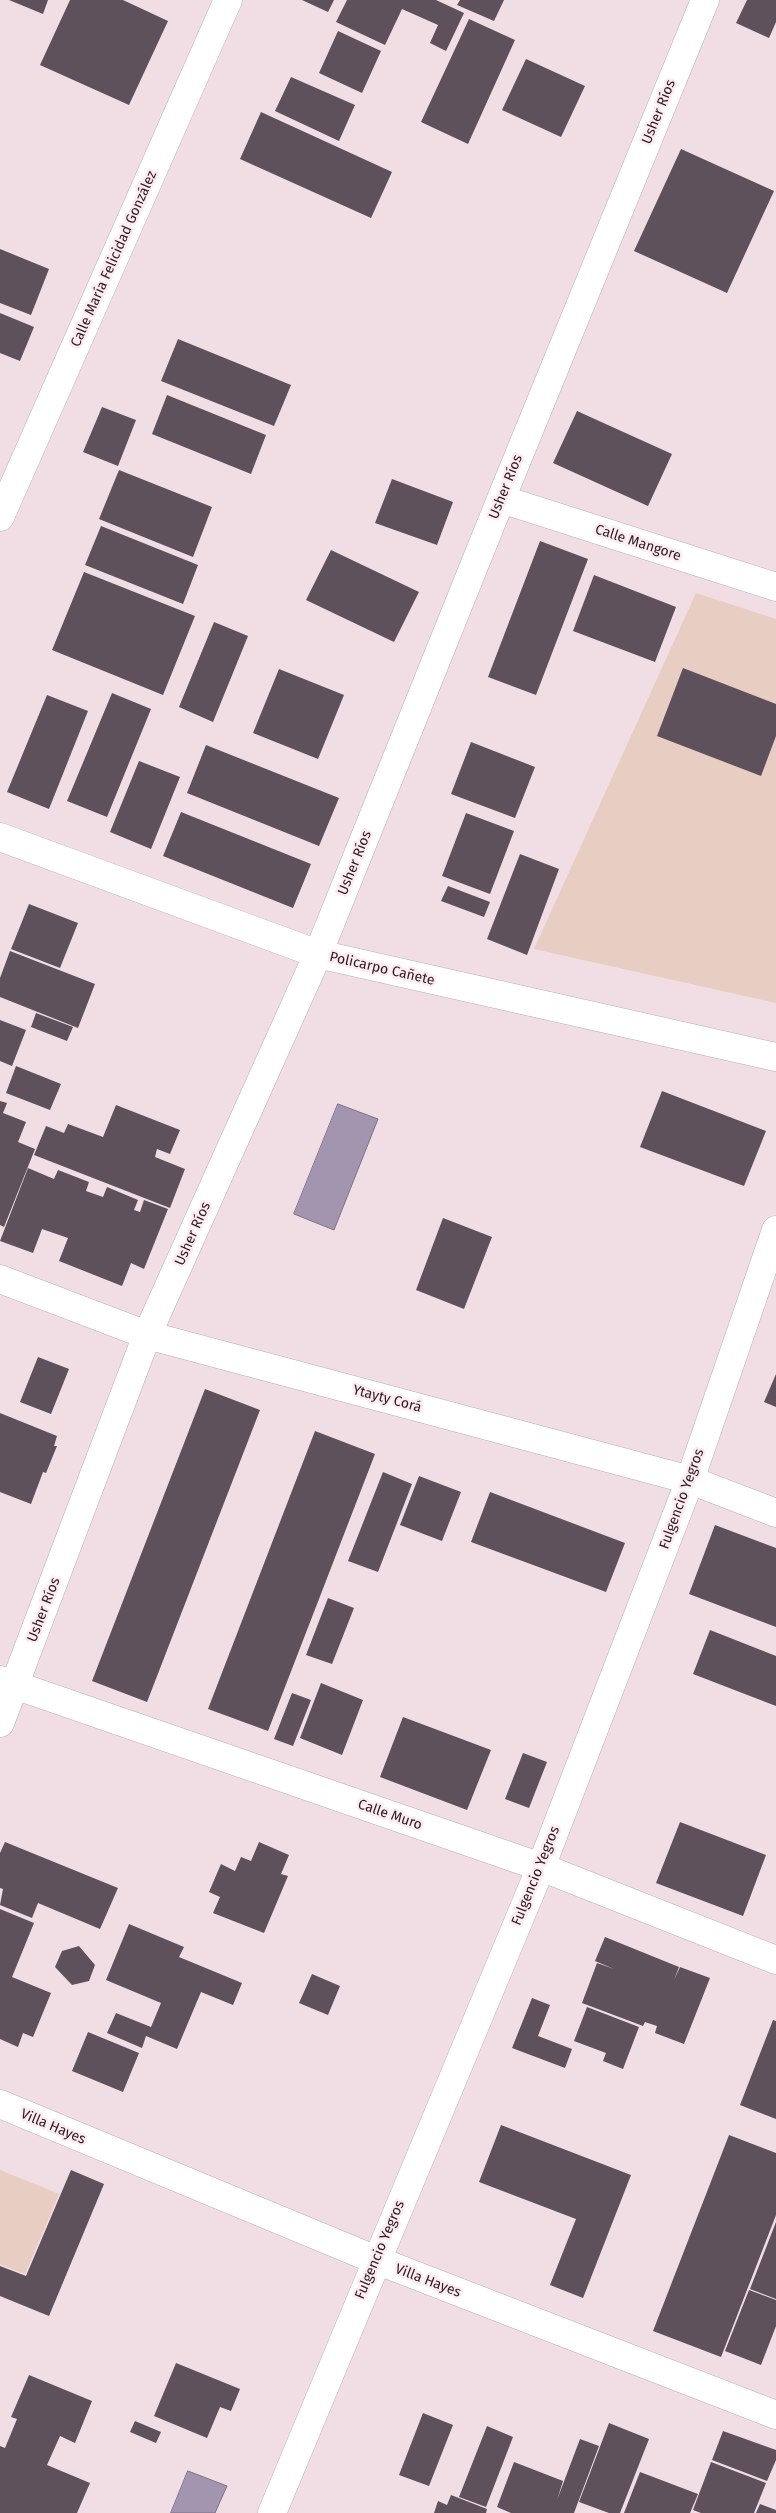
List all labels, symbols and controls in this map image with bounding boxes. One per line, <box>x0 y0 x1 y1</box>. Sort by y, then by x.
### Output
street label: Usher Ríos <box>639 77 679 147</box>
street label: Calle María Felicidad González <box>68 168 160 350</box>
street label: Usher Ríos <box>486 452 526 522</box>
street label: Calle Mangore <box>593 521 683 565</box>
street label: Usher Ríos <box>335 828 375 898</box>
street label: Policarpo Cañete <box>328 949 436 989</box>
street label: Usher Ríos <box>172 1200 214 1268</box>
street label: Ytayty Corá <box>351 1382 423 1416</box>
street label: Fulgencio Yegros <box>656 1447 708 1551</box>
street label: Usher Ríos <box>24 1575 64 1645</box>
street label: Calle Muro <box>356 1796 424 1834</box>
street label: Fulgencio Yegros <box>508 1824 564 1928</box>
street label: Villa Hayes <box>18 2106 88 2148</box>
street label: Fulgencio Yegros <box>352 2198 408 2302</box>
street label: Villa Hayes <box>393 2261 463 2301</box>

